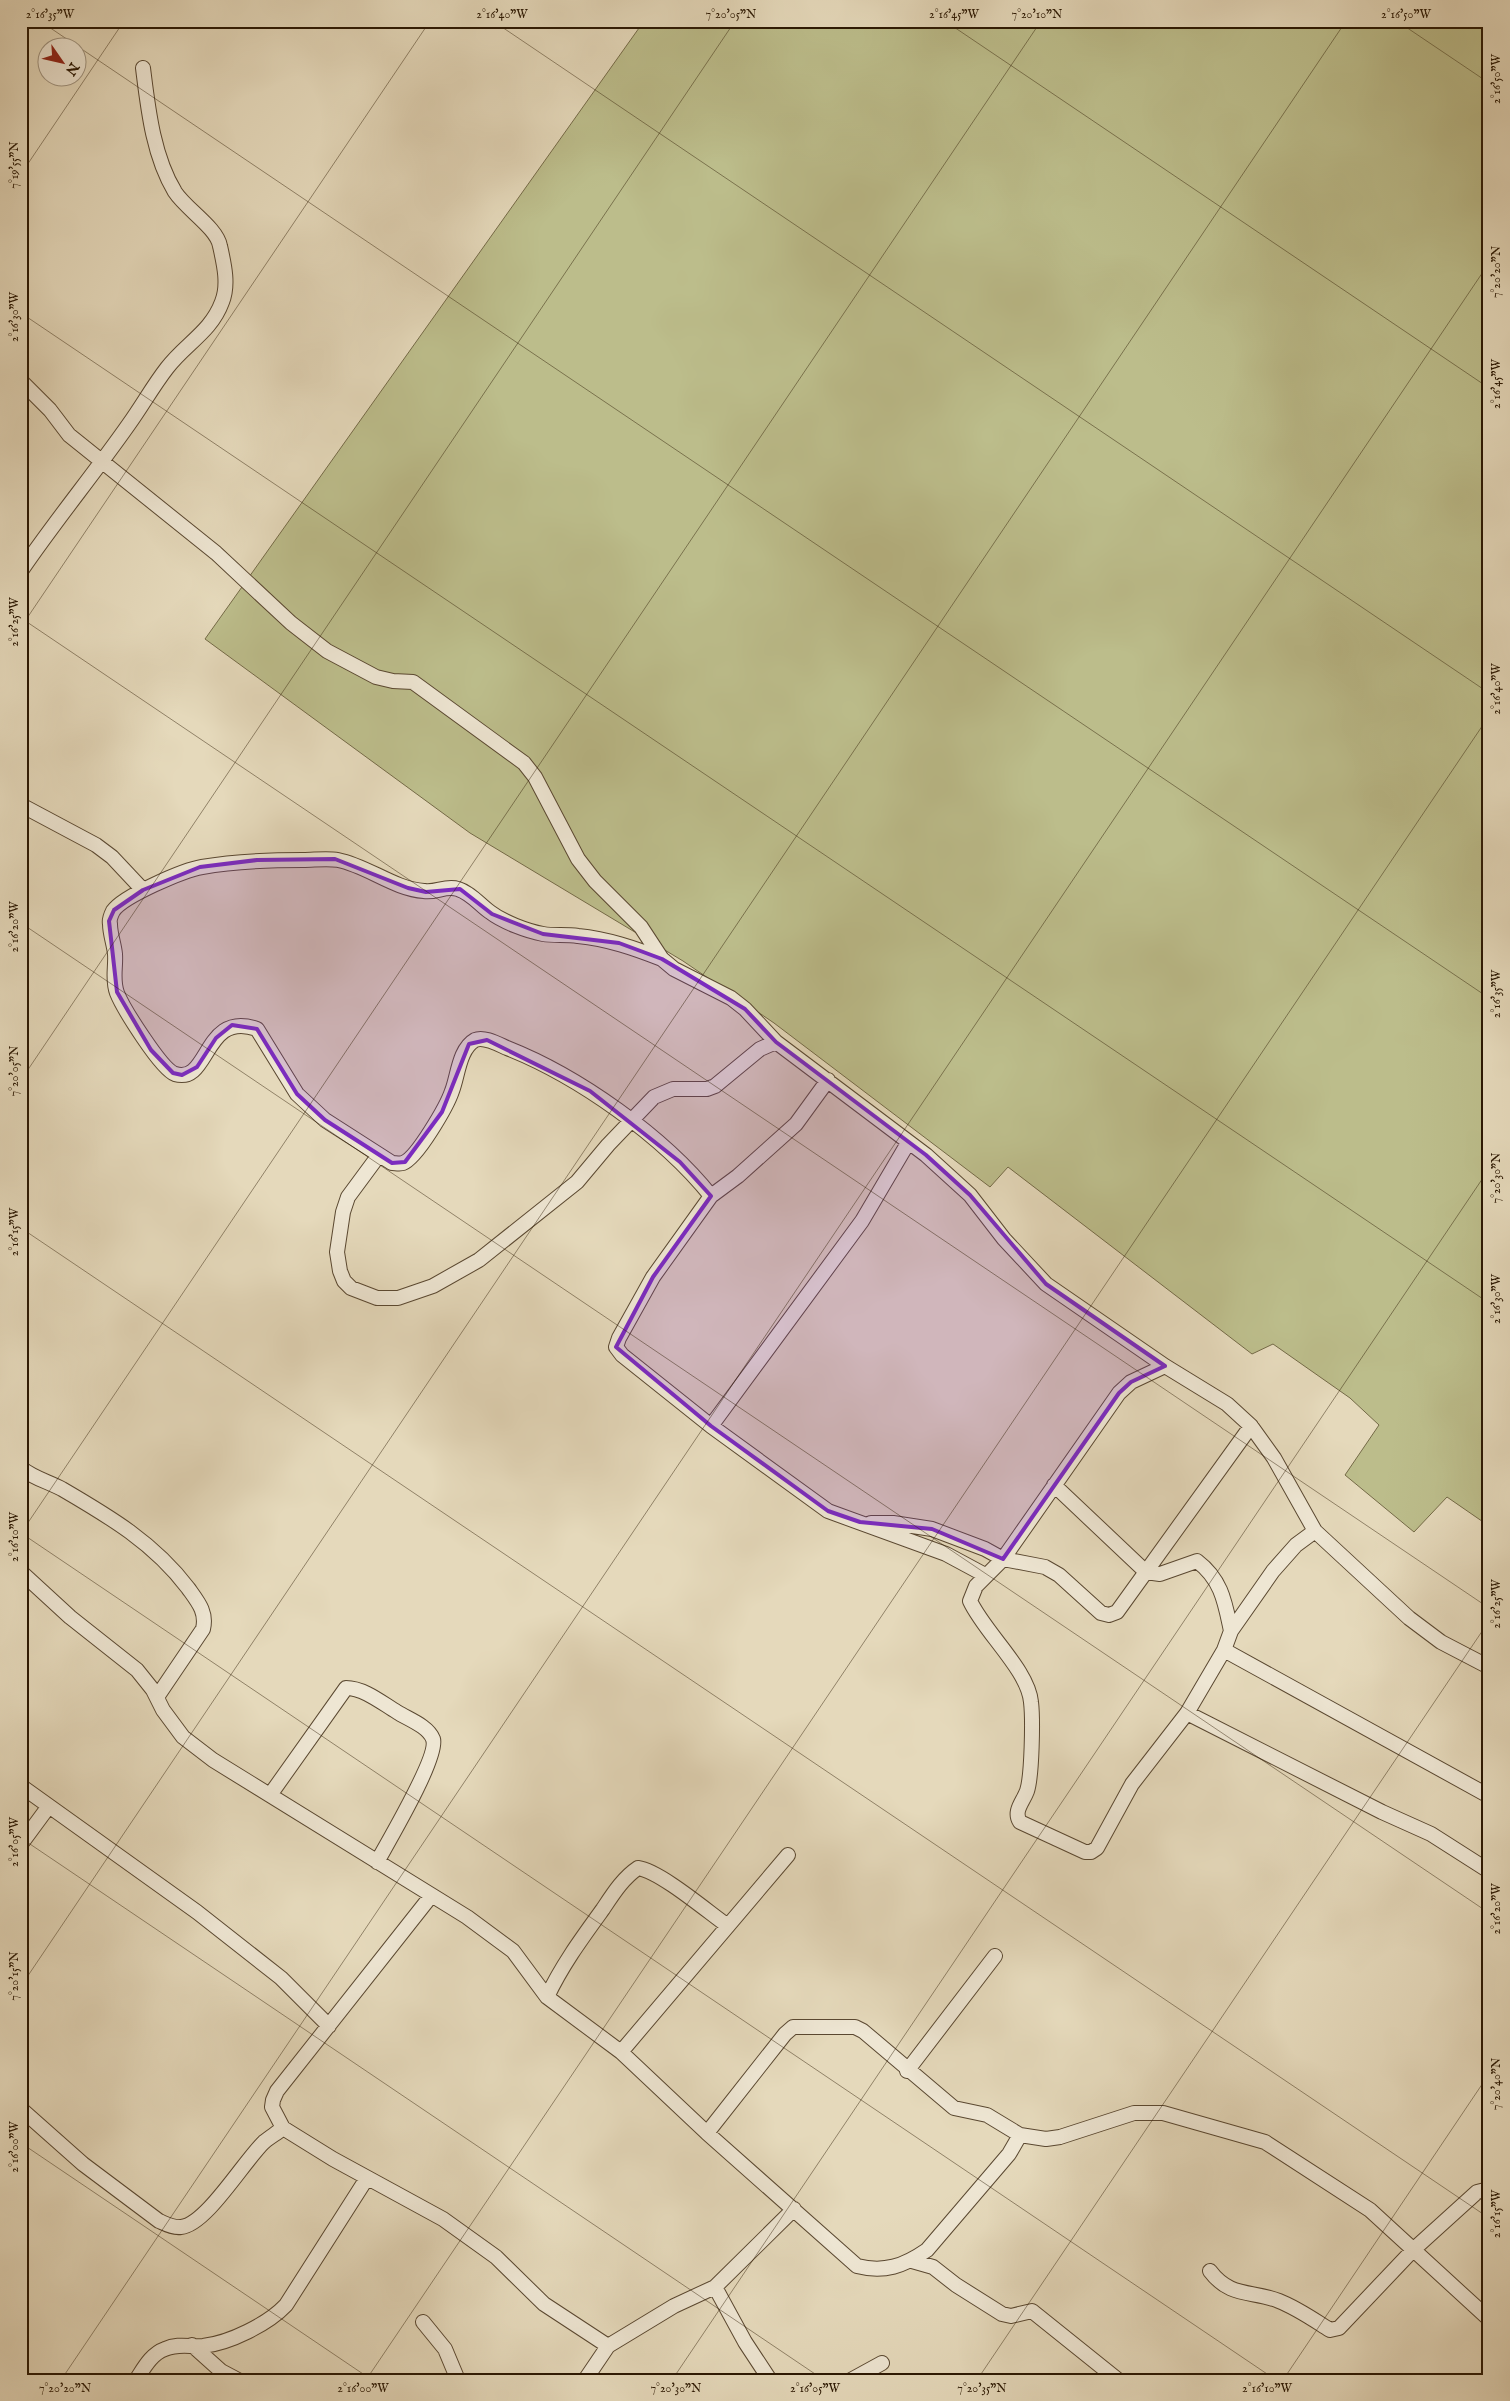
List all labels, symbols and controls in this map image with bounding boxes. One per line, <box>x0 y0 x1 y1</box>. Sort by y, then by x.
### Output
text: 2°16'35"W <box>26 7 75 22</box>
text: 2°16'40"W <box>476 7 528 22</box>
text: 7°20'05"N <box>706 7 757 22</box>
text: 2°16'45"W <box>929 7 979 22</box>
text: 7°20'10"N <box>1012 7 1063 22</box>
text: 2°16'50"W <box>1381 7 1431 22</box>
north arrow <box>38 38 88 88</box>
text: 2°16'50"W <box>1489 54 1504 104</box>
text: N <box>61 58 83 79</box>
text: 7°19'55"N <box>7 141 22 189</box>
text: 7°20'20"N <box>1489 245 1504 298</box>
text: 2°16'30"W <box>7 291 22 342</box>
text: 2°16'45"W <box>1489 359 1504 409</box>
text: 2°16'25"W <box>7 597 22 647</box>
text: 2°16'40"W <box>1489 663 1504 715</box>
text: 2°16'20"W <box>7 901 22 953</box>
text: 2°16'35"W <box>1489 969 1504 1018</box>
text: 7°20'05"N <box>7 1045 22 1096</box>
text: 7°20'30"N <box>1489 1152 1504 1203</box>
text: 2°16'15"W <box>7 1207 22 1256</box>
text: 2°16'30"W <box>1489 1273 1504 1324</box>
text: 2°16'10"W <box>7 1511 22 1562</box>
text: 2°16'25"W <box>1489 1579 1504 1629</box>
text: 2°16'05"W <box>7 1816 22 1867</box>
text: 2°16'20"W <box>1489 1883 1504 1935</box>
text: 7°20'15"N <box>7 1951 22 2001</box>
text: 7°20'40"N <box>1489 2057 1504 2110</box>
text: 2°16'00"W <box>7 2121 22 2173</box>
text: 2°16'15"W <box>1489 2189 1504 2238</box>
text: 7°20'20"N <box>39 2381 92 2396</box>
text: 2°16'00"W <box>337 2381 389 2396</box>
text: 7°20'30"N <box>651 2381 702 2396</box>
text: 2°16'05"W <box>790 2381 841 2396</box>
text: 7°20'35"N <box>957 2381 1007 2396</box>
text: 2°16'10"W <box>1242 2381 1293 2396</box>

